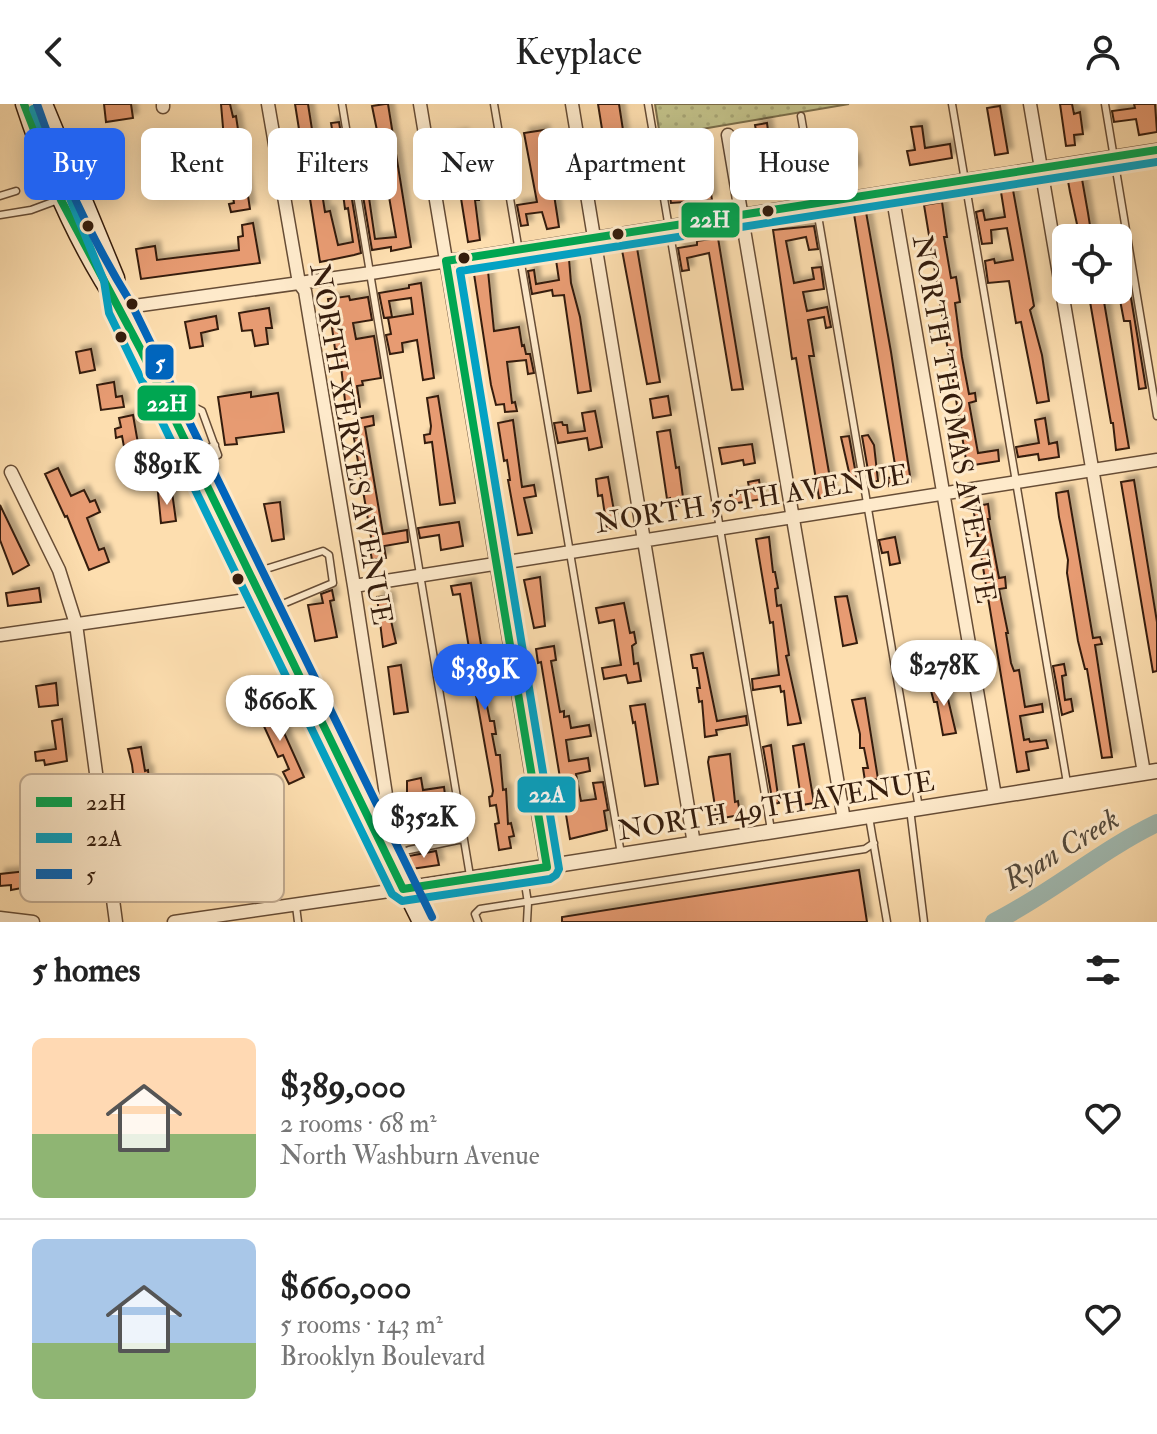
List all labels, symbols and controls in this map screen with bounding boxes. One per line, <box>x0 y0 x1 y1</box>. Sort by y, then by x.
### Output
icon: back <box>32 30 76 74</box>
text: Keyplace <box>515 30 642 75</box>
icon: person <box>1081 30 1125 74</box>
chip: Buy <box>24 128 125 200</box>
chip: Rent <box>141 128 252 200</box>
chip: Filters <box>268 128 397 200</box>
chip: New <box>413 128 522 200</box>
chip: Apartment <box>538 128 714 200</box>
chip: House <box>730 128 858 200</box>
line badge: 22H <box>680 201 741 239</box>
unlabelled marker <box>760 203 776 219</box>
text: 22H <box>690 206 730 234</box>
unlabelled marker <box>80 218 96 234</box>
map controls <box>1052 224 1132 304</box>
button: locate <box>1052 224 1132 304</box>
unlabelled marker <box>610 226 626 242</box>
street label: NORTH THOMAS AVENUE <box>904 232 1003 606</box>
unlabelled marker <box>456 250 472 266</box>
street label: NORTH XERXES AVENUE <box>301 261 400 628</box>
unlabelled marker <box>124 296 140 312</box>
unlabelled marker <box>113 329 129 345</box>
line badge: 5 <box>144 343 175 381</box>
text: 5 <box>155 349 165 377</box>
line badge: 22H <box>136 384 197 422</box>
text: 22H <box>147 390 187 418</box>
pin: $891K <box>111 439 223 507</box>
text: $891K <box>133 449 201 481</box>
street label: NORTH 50TH AVENUE <box>593 457 912 542</box>
unlabelled marker <box>230 571 246 587</box>
pin: $278K <box>888 640 1000 708</box>
pin: $389K <box>429 644 541 712</box>
text: $278K <box>909 650 979 682</box>
text: $389K <box>451 654 519 686</box>
pin: $660K <box>224 675 336 743</box>
text: $660K <box>244 685 316 717</box>
street label: NORTH 49TH AVENUE <box>615 764 937 849</box>
legend <box>20 774 284 902</box>
line badge: 22A <box>516 775 577 814</box>
text: 22A <box>529 781 566 809</box>
text: 22H <box>86 789 126 817</box>
pin: $352K <box>368 792 480 860</box>
water label: Ryan Creek <box>996 800 1126 899</box>
text: $352K <box>390 802 458 834</box>
text: 22A <box>86 825 122 853</box>
text: 5 <box>86 861 96 889</box>
icon: filters <box>1081 948 1125 992</box>
text: 5 homes <box>32 949 140 992</box>
text: $389,000 <box>280 1065 406 1108</box>
icon: home <box>96 1070 192 1166</box>
icon: heart <box>1081 1096 1125 1140</box>
text: 2 rooms · 68 m² <box>280 1108 437 1140</box>
text: North Washburn Avenue <box>280 1140 540 1172</box>
text: $660,000 <box>280 1266 411 1309</box>
icon: home <box>96 1271 192 1367</box>
icon: heart <box>1081 1297 1125 1341</box>
text: 5 rooms · 143 m² <box>280 1309 443 1341</box>
text: Brooklyn Boulevard <box>280 1341 485 1373</box>

